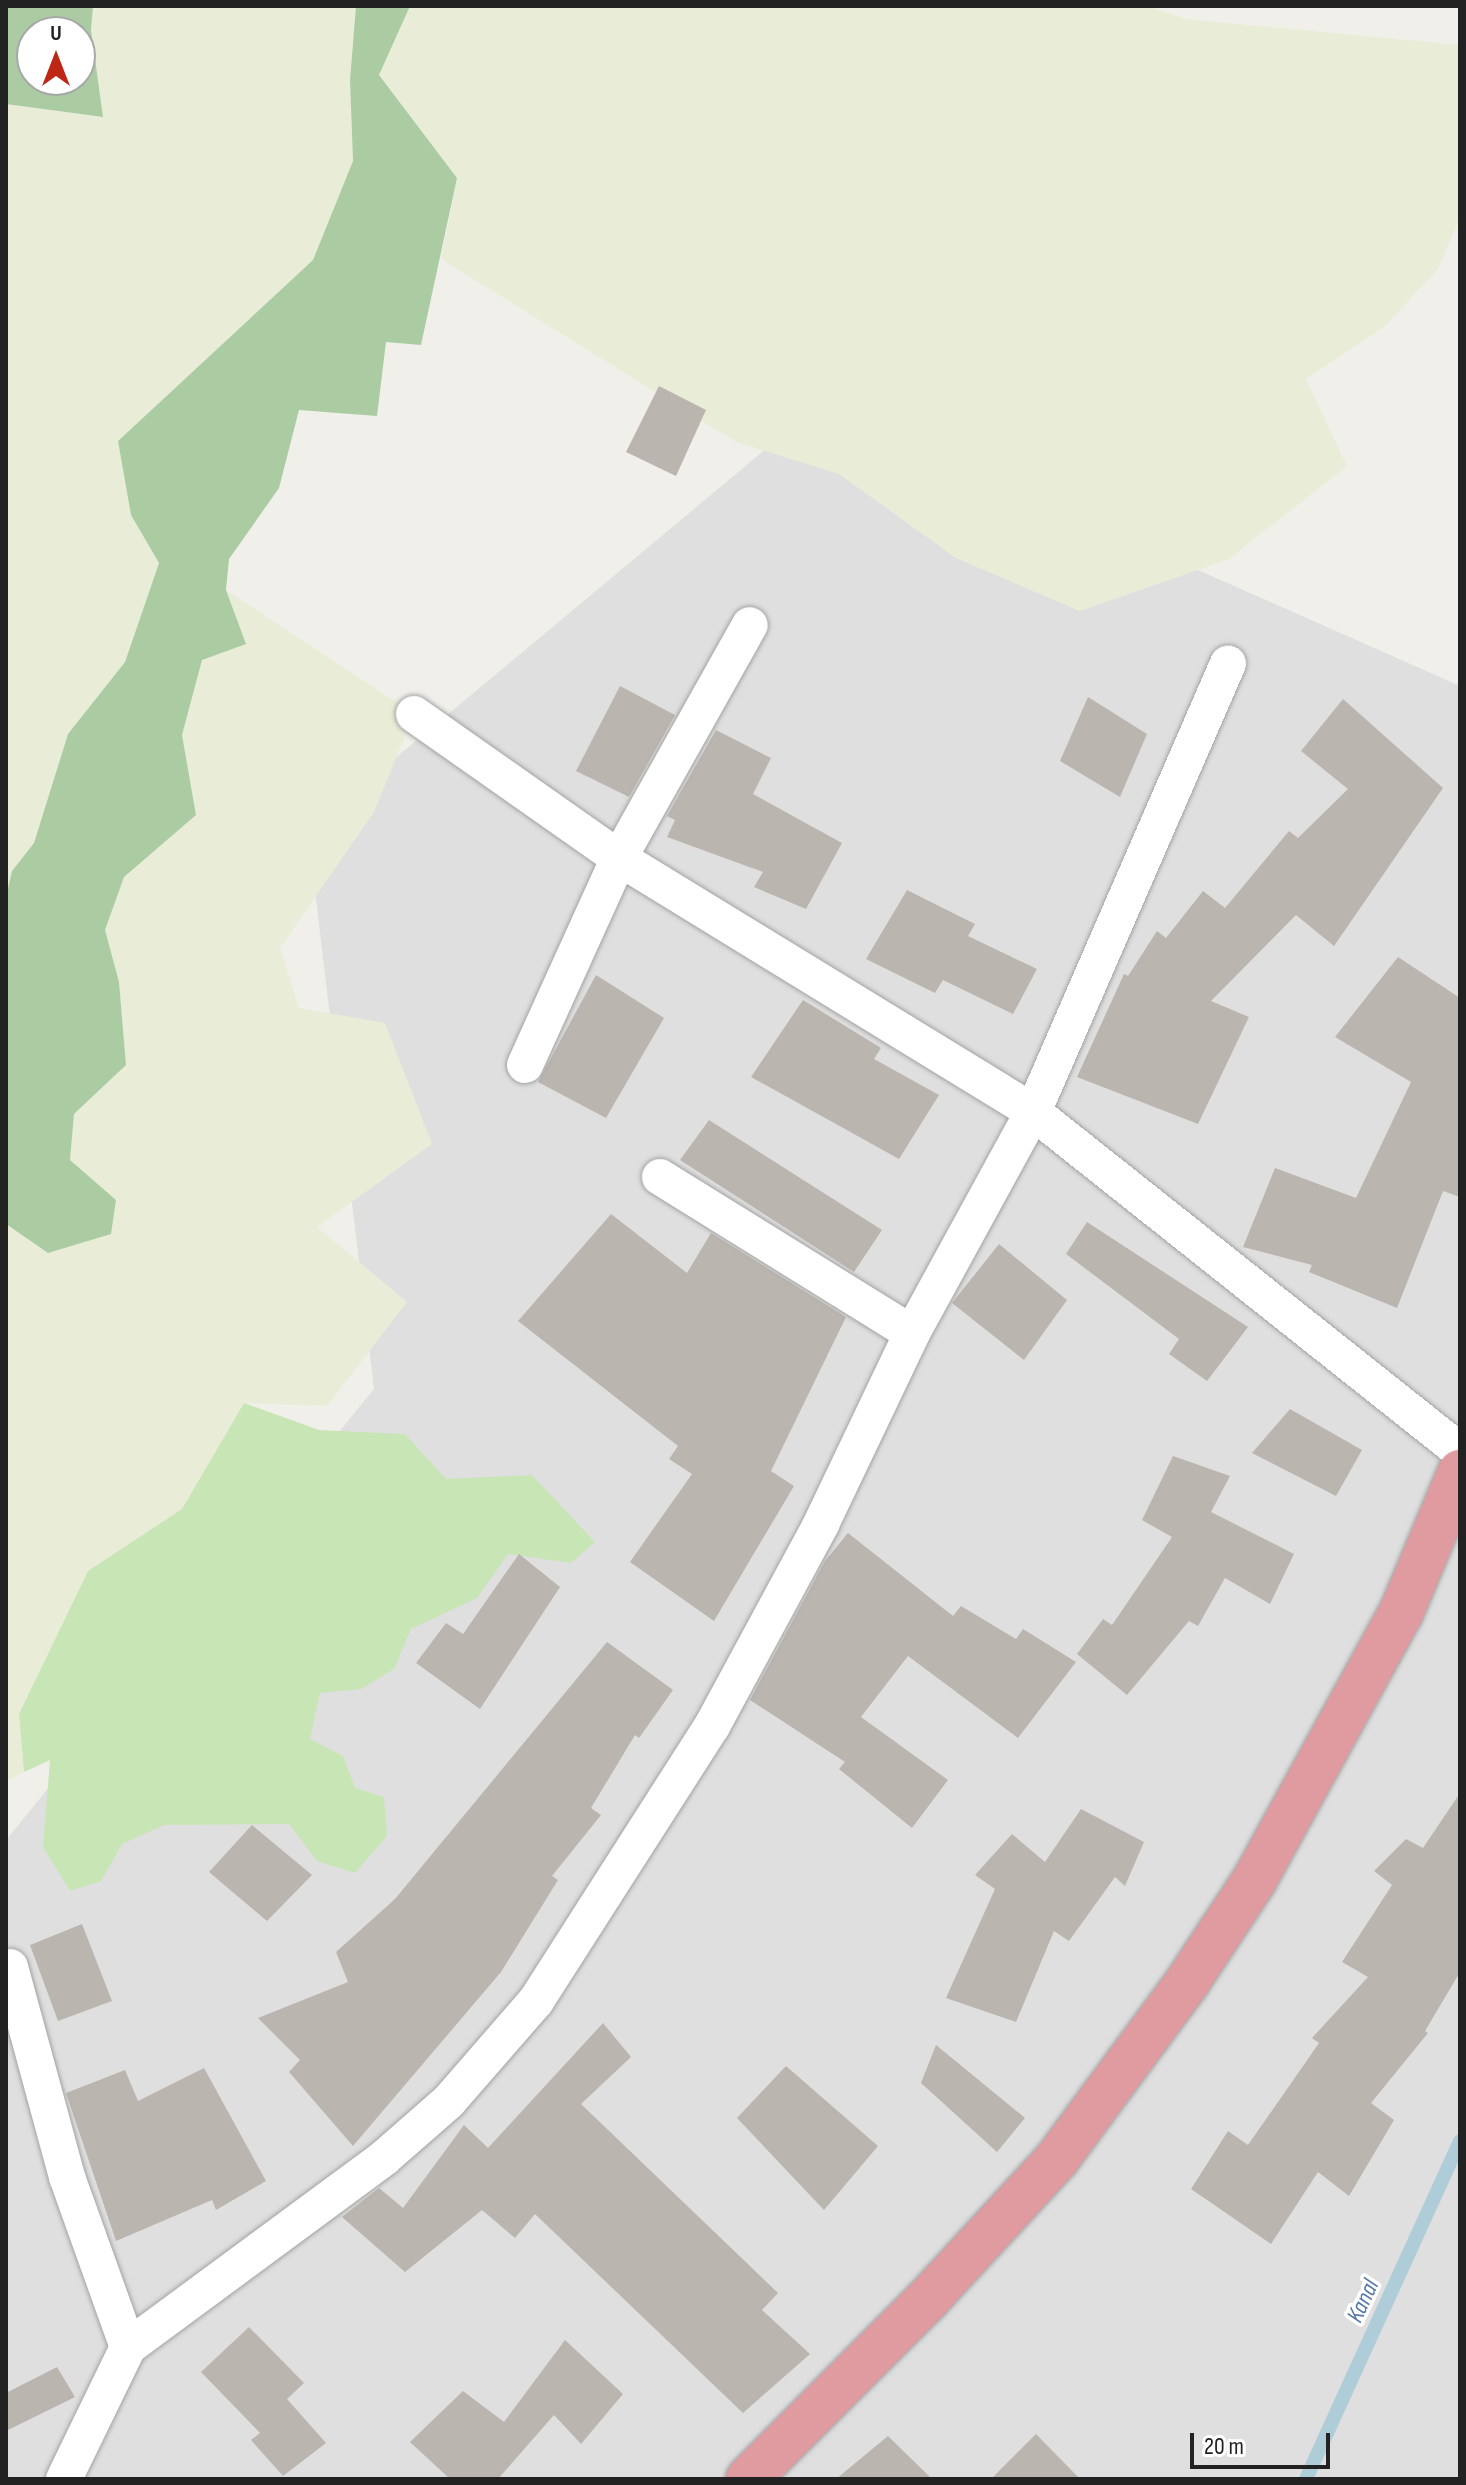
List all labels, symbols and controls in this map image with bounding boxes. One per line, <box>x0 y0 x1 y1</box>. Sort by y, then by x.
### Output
north arrow <box>16 16 96 96</box>
text: U <box>50 20 62 47</box>
water label: Kanal <box>1341 2275 1385 2327</box>
scale bar <box>1194 2417 1334 2467</box>
text: 20 m <box>1204 2432 1244 2461</box>

